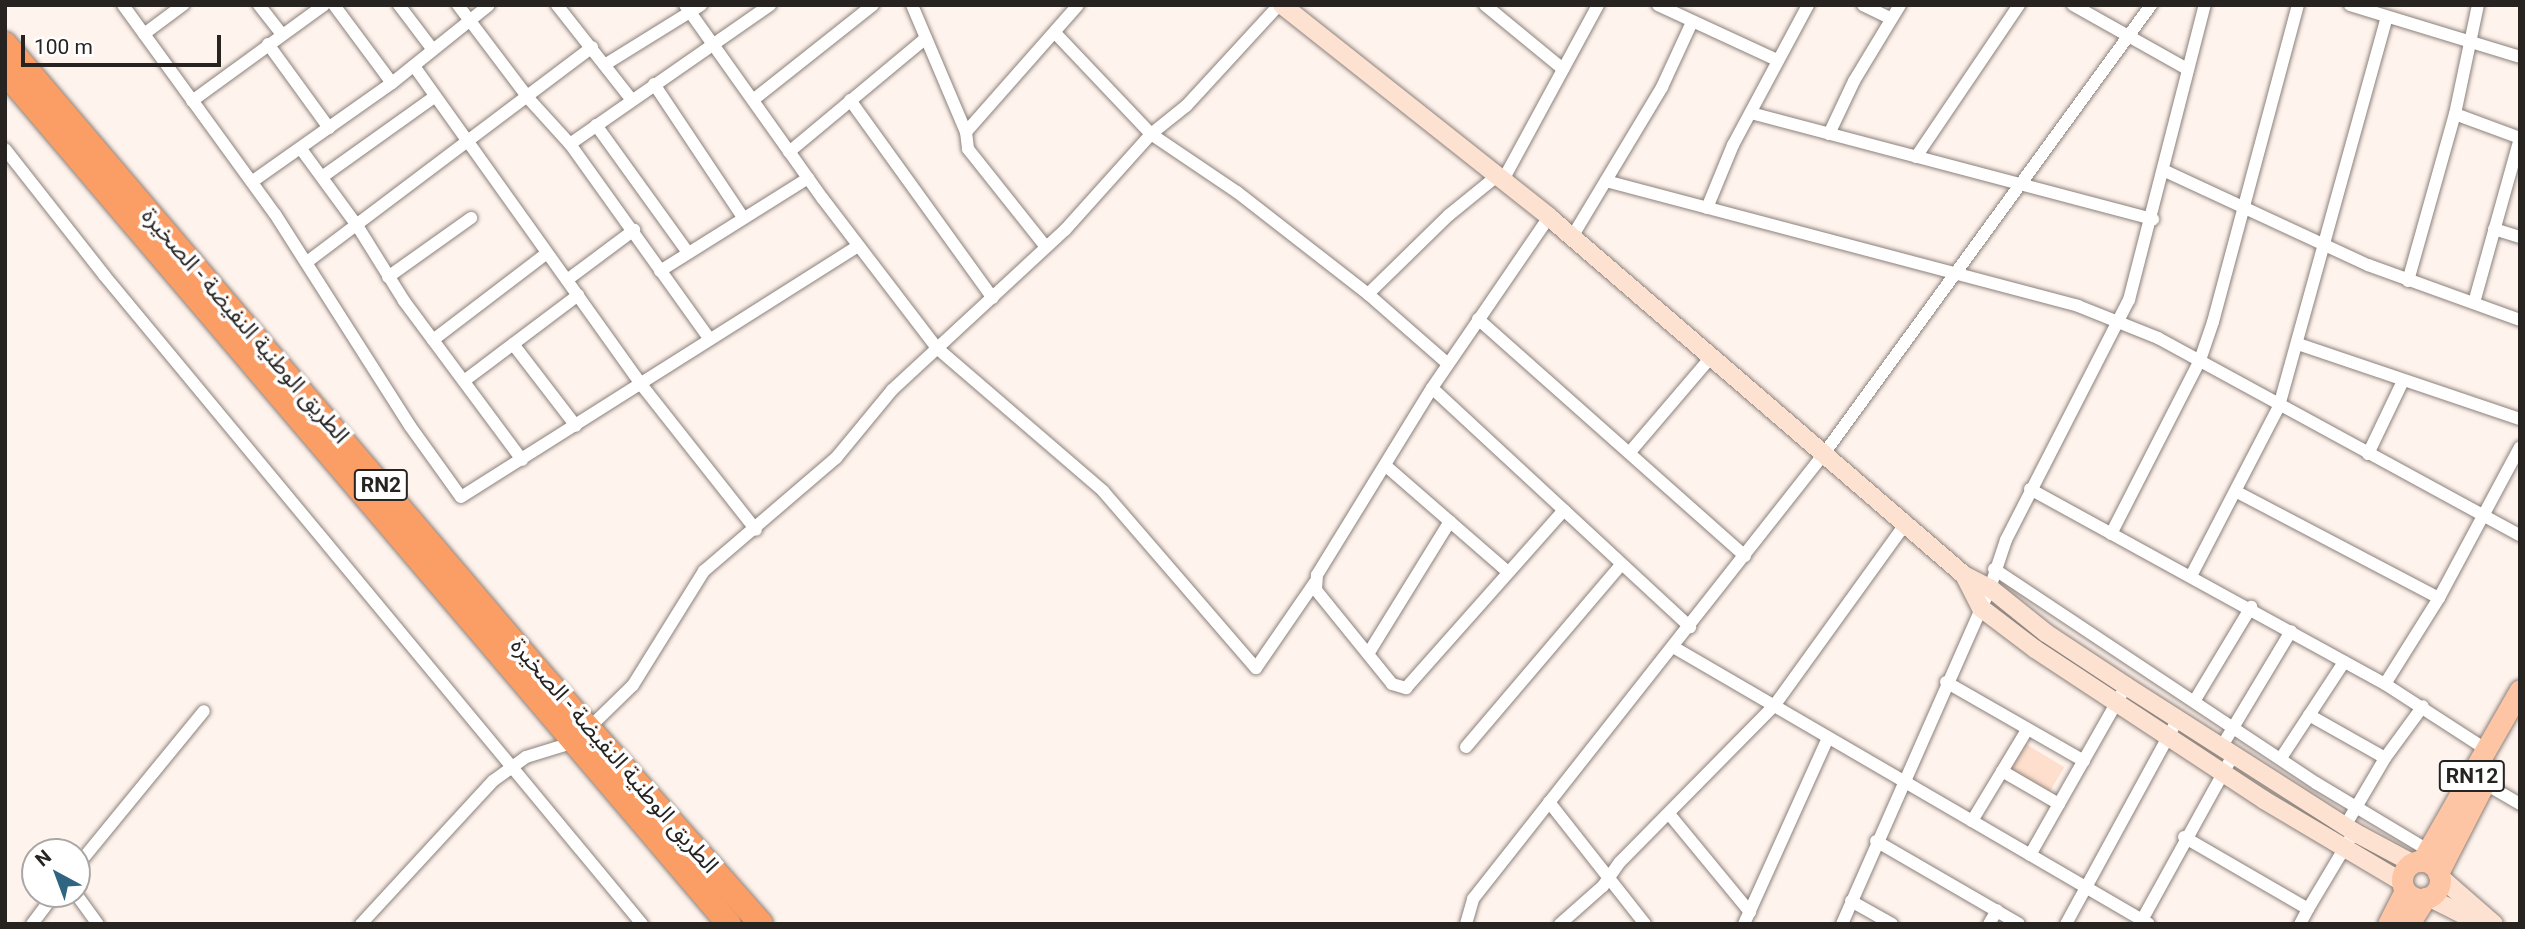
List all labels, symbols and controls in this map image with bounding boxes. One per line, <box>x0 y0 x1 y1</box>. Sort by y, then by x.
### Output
scale bar <box>24 21 224 65</box>
text: 100 m <box>34 35 93 59</box>
street label: الطريق الوطنية النفيضة - الصخيرة <box>135 203 355 449</box>
road number: RN2 <box>353 468 409 503</box>
street label: الطريق الوطنية النفيضة - الصخيرة <box>504 633 724 879</box>
road number: RN12 <box>2439 758 2505 794</box>
north arrow <box>21 838 91 908</box>
text: N <box>31 845 56 871</box>

